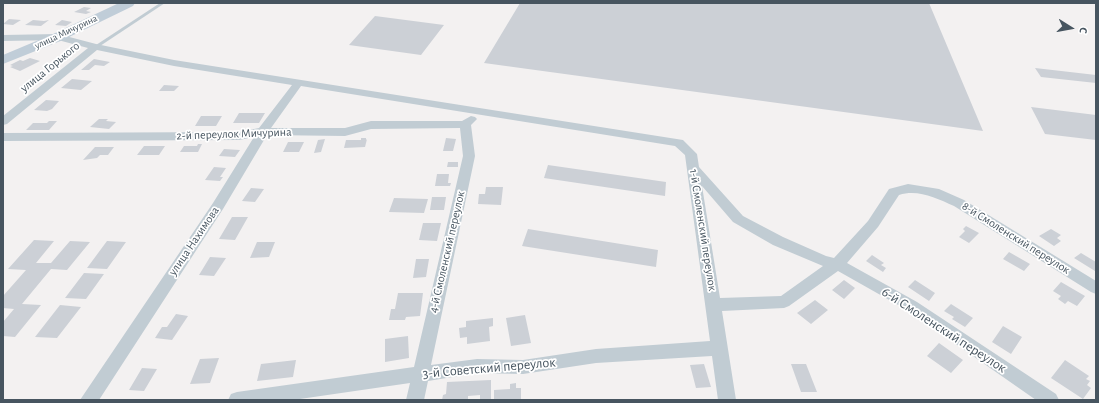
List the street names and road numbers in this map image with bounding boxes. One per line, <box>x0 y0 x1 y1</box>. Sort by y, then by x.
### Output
street label: улица Мичурина <box>33 12 99 52</box>
street label: улица Горького <box>17 39 83 95</box>
street label: 2-й переулок Мичурина <box>176 125 292 143</box>
street label: 1-й Смоленский переулок <box>686 168 720 292</box>
street label: 4-й Смоленский переулок <box>426 190 468 314</box>
street label: 8-й Смоленский переулок <box>959 199 1073 277</box>
street label: улица Нахимова <box>166 204 222 278</box>
street label: 6-й Смоленский переулок <box>878 283 1010 377</box>
street label: 3-й Советский переулок <box>422 354 556 382</box>

